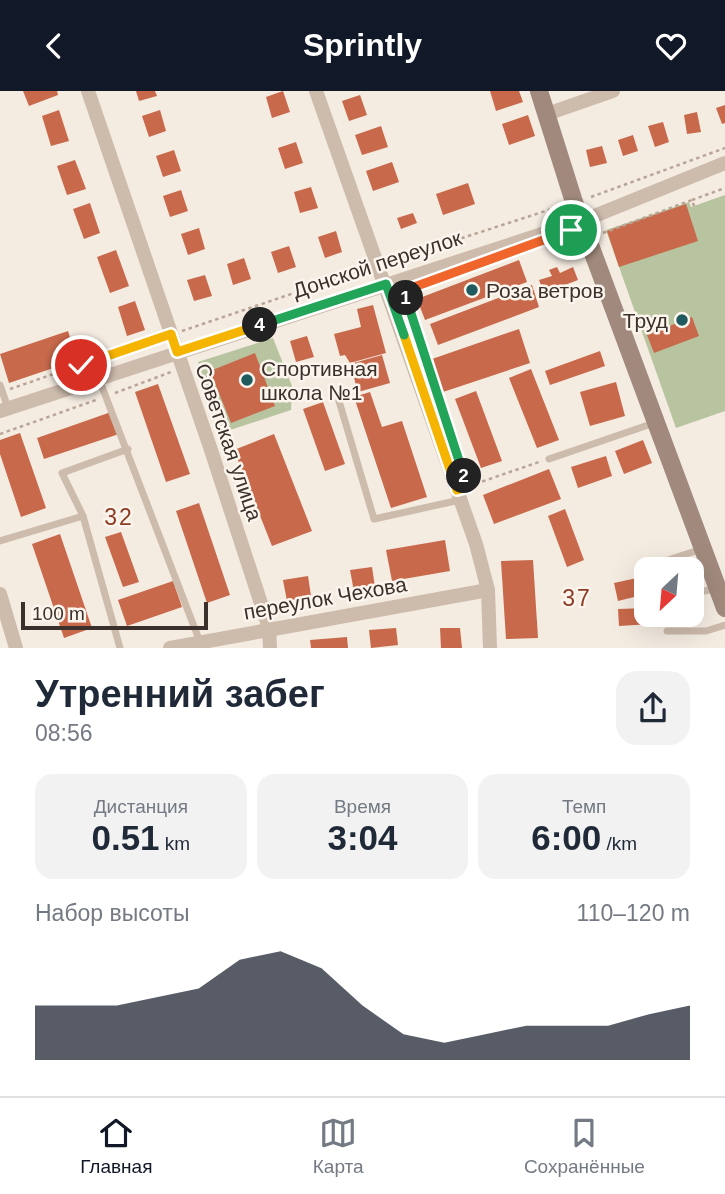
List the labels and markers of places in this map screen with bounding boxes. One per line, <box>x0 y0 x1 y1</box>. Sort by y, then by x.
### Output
pin <box>541 200 601 260</box>
place label: Роза ветров <box>486 279 604 302</box>
pin: 1 <box>388 281 424 315</box>
marker: Роза ветров <box>464 282 480 298</box>
pin: 4 <box>243 307 278 343</box>
place label: Труд <box>623 309 668 332</box>
marker: Труд <box>674 312 690 328</box>
pin <box>51 335 111 395</box>
place label: Спортивная школа №1 <box>261 357 378 404</box>
marker: Спортивная школа №1 <box>239 372 255 388</box>
pin: 2 <box>447 459 482 493</box>

